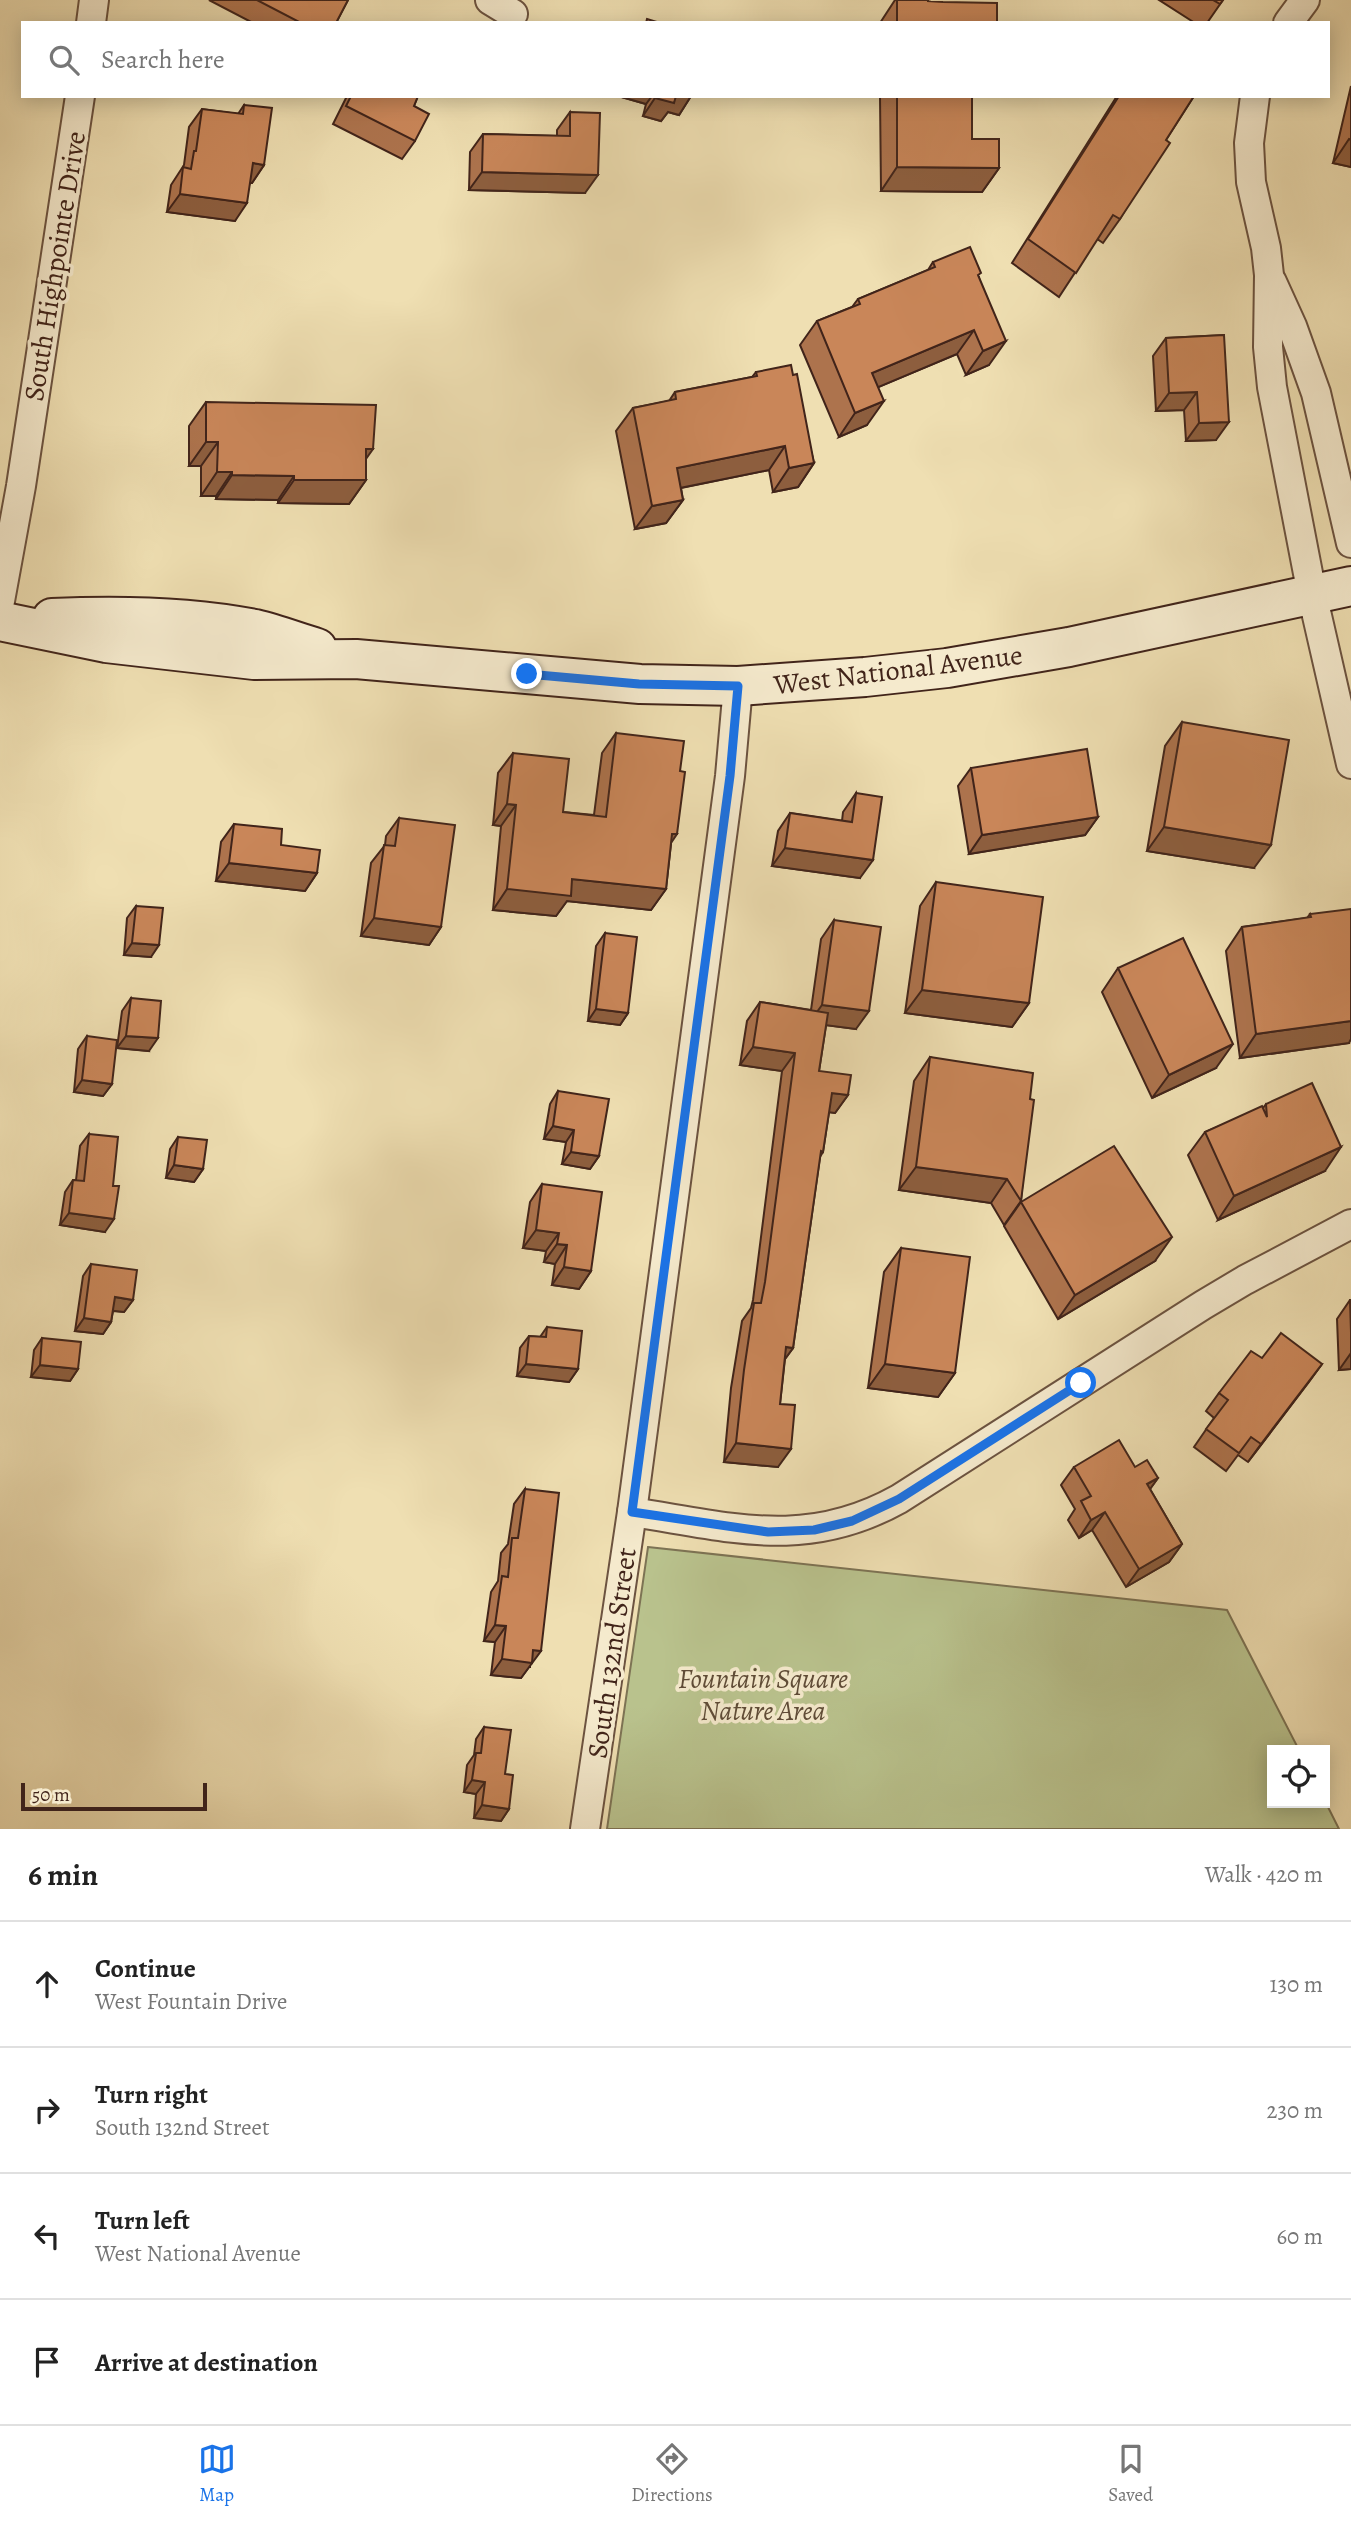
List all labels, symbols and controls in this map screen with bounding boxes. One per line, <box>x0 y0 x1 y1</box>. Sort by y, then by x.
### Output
search box <box>21 21 1330 98</box>
icon: search <box>45 41 83 79</box>
text: Search here <box>101 42 225 77</box>
street label: South Highpointe Drive <box>15 128 95 404</box>
street label: West National Avenue <box>771 636 1025 704</box>
route end <box>511 658 542 689</box>
route start <box>1065 1367 1096 1398</box>
street label: South 132nd Street <box>578 1545 646 1761</box>
park label: Fountain Square Nature Area <box>678 1660 848 1730</box>
map controls <box>1267 1745 1330 1808</box>
button: locate <box>1267 1745 1330 1808</box>
scale bar <box>21 1780 206 1812</box>
text: 50 m <box>32 1782 70 1808</box>
text: 6 min <box>28 1855 98 1895</box>
text: Walk · 420 m <box>1205 1859 1323 1890</box>
text: Continue <box>95 1951 196 1986</box>
icon: ahead <box>28 1965 66 2003</box>
text: 130 m <box>1270 1969 1323 2000</box>
text: West Fountain Drive <box>95 1986 287 2017</box>
text: Turn right <box>95 2077 208 2112</box>
icon: right <box>28 2091 66 2129</box>
text: 230 m <box>1267 2095 1323 2126</box>
text: South 132nd Street <box>95 2112 269 2143</box>
text: Turn left <box>95 2203 190 2238</box>
icon: left <box>28 2217 66 2255</box>
text: 60 m <box>1276 2221 1323 2252</box>
text: West National Avenue <box>95 2238 301 2269</box>
icon: arrive <box>28 2343 66 2381</box>
text: Arrive at destination <box>95 2345 318 2380</box>
tab: Map <box>198 2440 236 2508</box>
tab: Directions <box>631 2440 713 2508</box>
tab: Saved <box>1108 2440 1153 2508</box>

